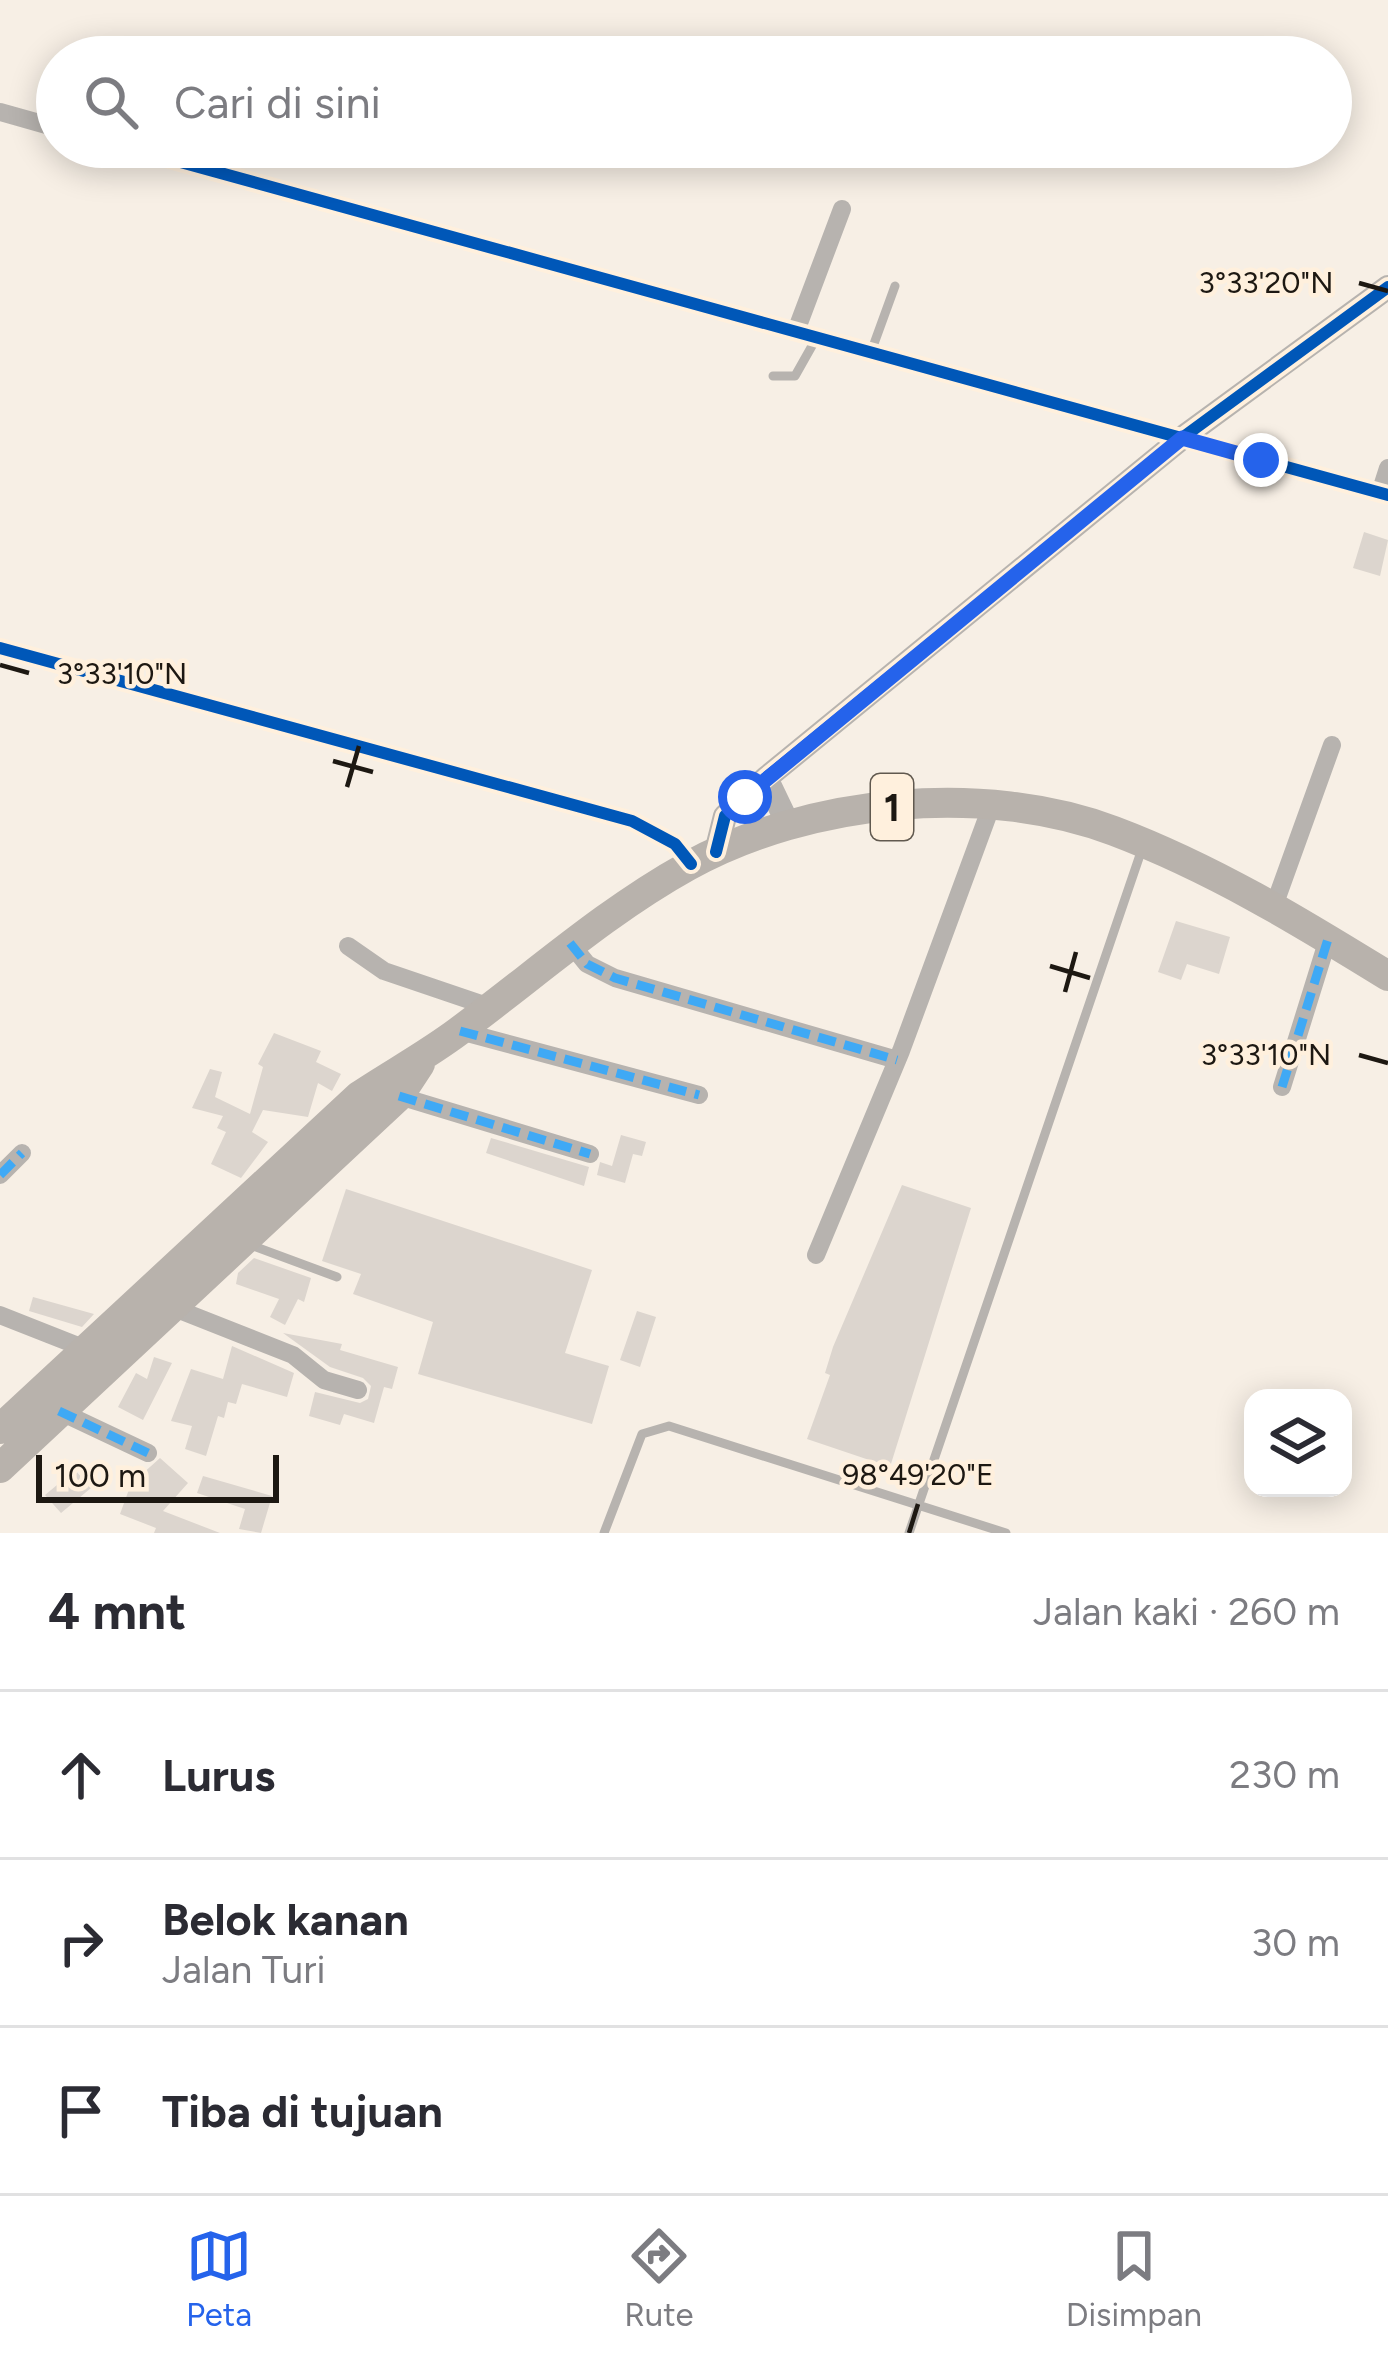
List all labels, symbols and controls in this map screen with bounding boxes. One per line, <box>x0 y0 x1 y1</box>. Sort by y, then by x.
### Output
search box <box>36 36 1352 168</box>
icon: search <box>78 69 144 135</box>
text: Cari di sini <box>174 75 381 129</box>
text: 3°33'20"N <box>1199 264 1333 301</box>
route end <box>1234 433 1288 487</box>
text: 3°33'10"N <box>57 655 187 692</box>
route start <box>718 770 772 824</box>
road number: 1 <box>871 774 913 840</box>
text: 3°33'10"N <box>1201 1036 1331 1073</box>
map controls <box>1244 1389 1352 1497</box>
button: layers <box>1244 1389 1352 1497</box>
scale bar <box>36 1449 279 1502</box>
text: 100 m <box>54 1456 146 1495</box>
text: 98°49'20"E <box>842 1456 994 1493</box>
text: 4 mnt <box>48 1581 186 1642</box>
text: Jalan kaki · 260 m <box>1033 1588 1340 1635</box>
icon: ahead <box>48 1742 114 1808</box>
text: Lurus <box>162 1748 275 1802</box>
text: 230 m <box>1229 1751 1340 1798</box>
text: Belok kanan <box>162 1892 409 1946</box>
icon: right <box>48 1910 114 1976</box>
text: 30 m <box>1251 1919 1340 1966</box>
text: Jalan Turi <box>162 1946 326 1993</box>
icon: arrive <box>48 2078 114 2144</box>
text: Tiba di tujuan <box>162 2084 443 2138</box>
tab: Peta <box>186 2223 252 2334</box>
tab: Rute <box>624 2223 694 2334</box>
tab: Disimpan <box>1066 2223 1202 2334</box>

